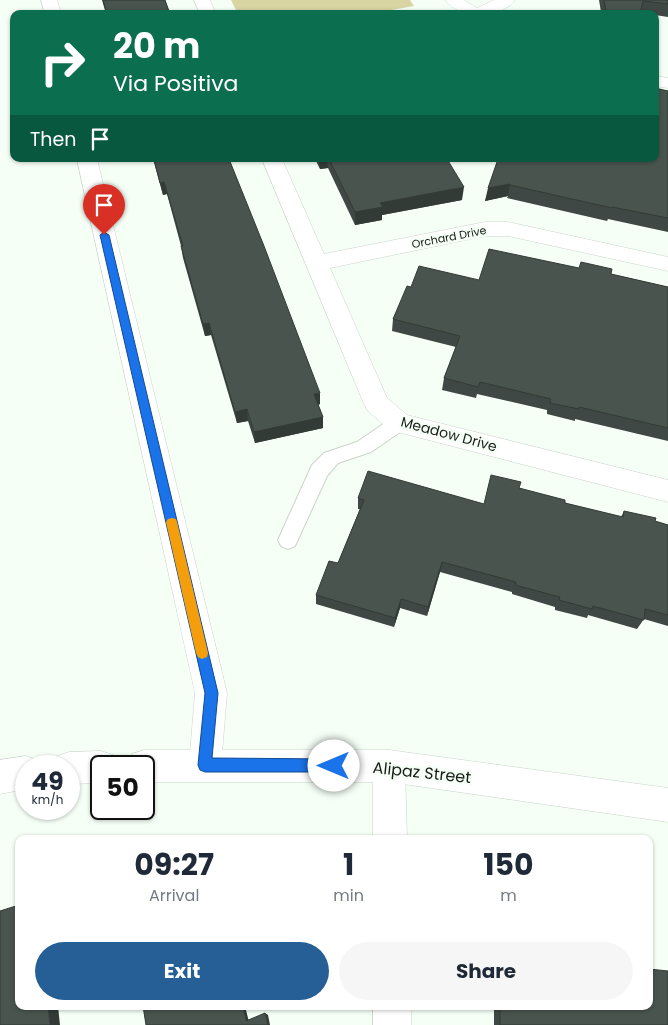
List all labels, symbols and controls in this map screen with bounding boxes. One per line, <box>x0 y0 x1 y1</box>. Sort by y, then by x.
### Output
text: 20 m <box>113 21 200 70</box>
icon: right <box>30 30 95 95</box>
text: Via Positiva <box>113 68 238 99</box>
icon: arrive <box>86 125 114 153</box>
text: Then <box>30 126 76 153</box>
pin <box>83 184 125 235</box>
icon: arrive <box>90 191 118 219</box>
street label: Orchard Drive <box>410 222 488 252</box>
street label: Meadow Drive <box>399 412 500 457</box>
position arrow <box>307 739 359 791</box>
speed limit sign: 50 <box>90 755 155 820</box>
street label: Alipaz Street <box>372 756 472 789</box>
text: 49 <box>31 764 64 799</box>
text: km/h <box>32 791 63 808</box>
text: 09:27 <box>134 843 214 886</box>
text: 1 <box>343 843 354 886</box>
text: 150 <box>483 843 534 886</box>
text: Arrival <box>149 884 199 907</box>
text: min <box>333 884 364 907</box>
text: m <box>500 884 517 907</box>
button: Exit <box>35 942 329 1000</box>
button: Share <box>339 942 633 1000</box>

